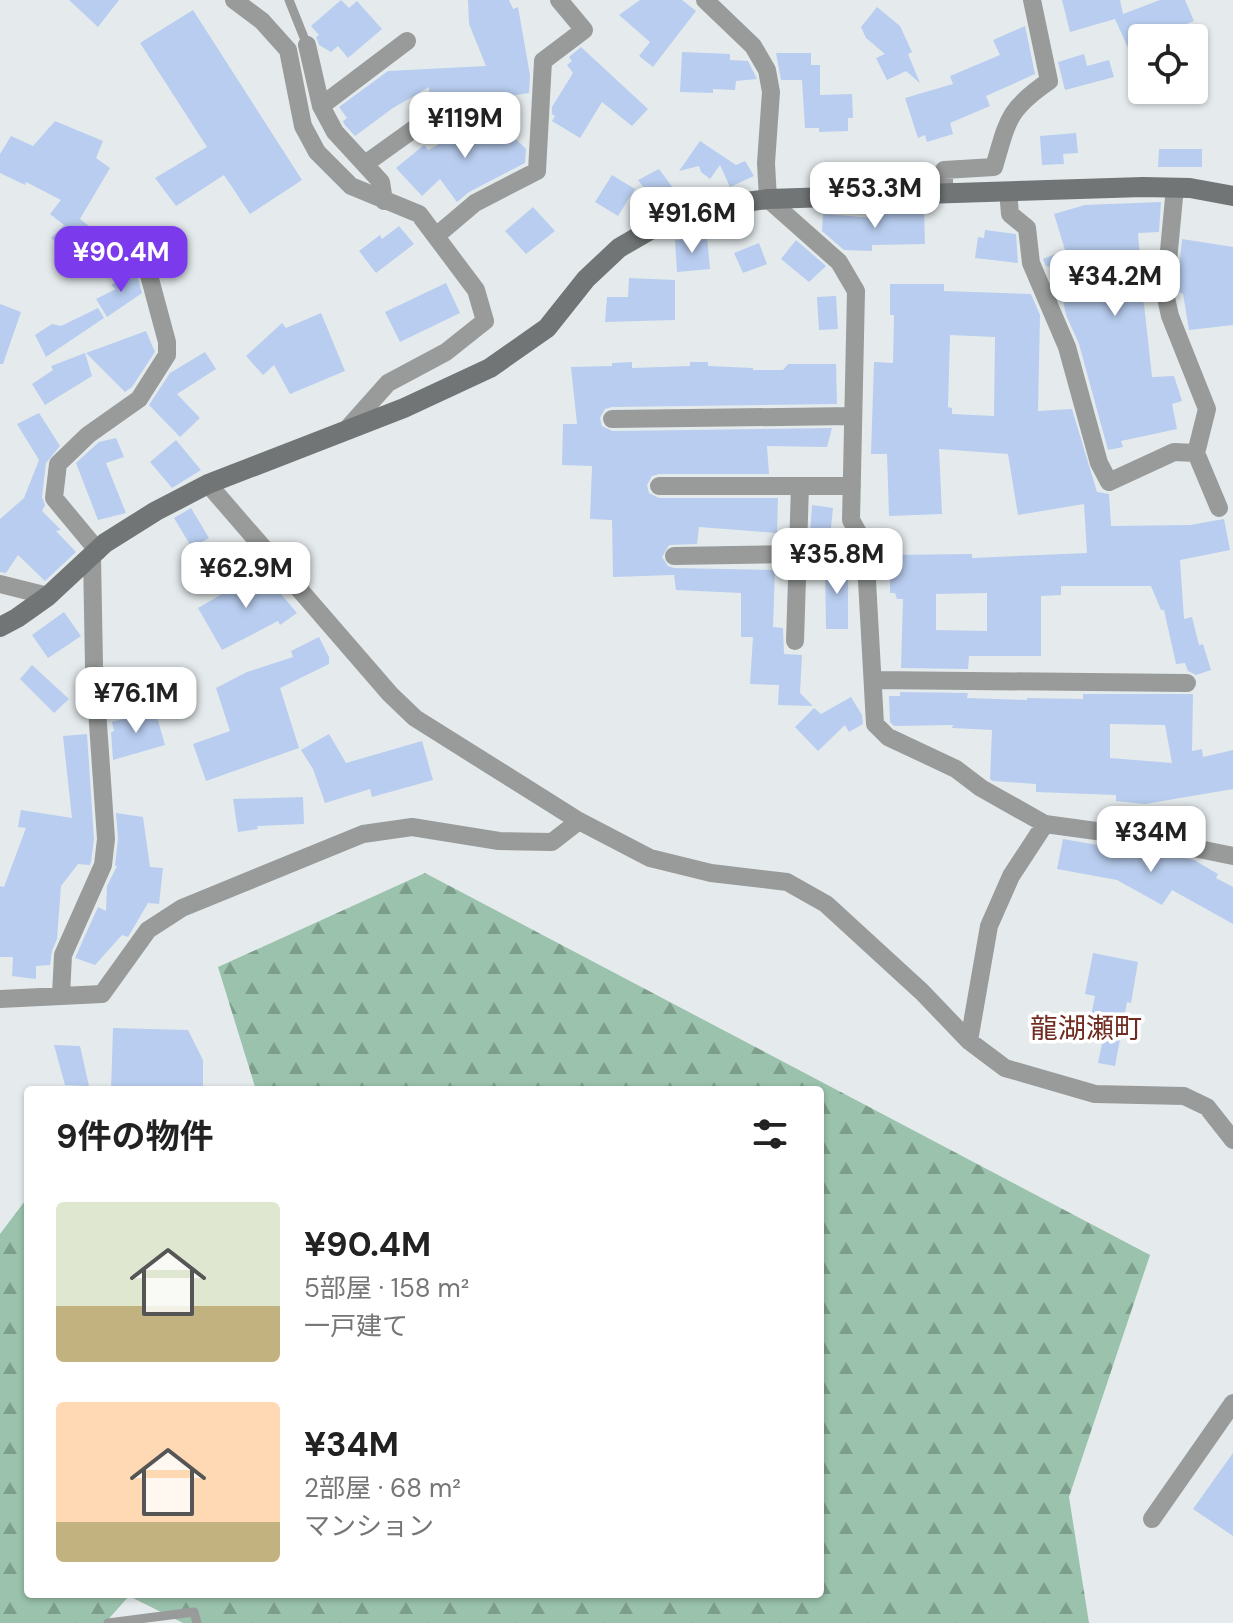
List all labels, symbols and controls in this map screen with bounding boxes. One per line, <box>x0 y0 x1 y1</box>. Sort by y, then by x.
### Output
map controls <box>1128 24 1208 104</box>
button: locate <box>1128 24 1208 104</box>
pin: ¥119M <box>409 92 521 160</box>
text: ¥119M <box>427 101 503 135</box>
pin: ¥53.3M <box>810 162 940 230</box>
text: ¥53.3M <box>828 171 922 205</box>
pin: ¥91.6M <box>627 187 757 255</box>
text: ¥91.6M <box>648 196 736 230</box>
pin: ¥90.4M <box>56 226 186 294</box>
text: ¥90.4M <box>72 235 170 269</box>
pin: ¥34.2M <box>1050 250 1180 318</box>
text: ¥34.2M <box>1068 259 1162 293</box>
pin: ¥35.8M <box>772 528 902 596</box>
text: ¥35.8M <box>790 537 884 571</box>
pin: ¥62.9M <box>181 542 311 610</box>
text: ¥62.9M <box>199 551 293 585</box>
pin: ¥76.1M <box>71 667 201 735</box>
text: ¥76.1M <box>93 676 179 710</box>
pin: ¥34M <box>1104 806 1198 874</box>
text: ¥34M <box>1115 815 1187 849</box>
district label: 龍湖瀬町 <box>1030 1010 1142 1047</box>
icon: filters <box>748 1112 792 1156</box>
text: 9件の物件 <box>56 1114 214 1159</box>
text: ¥90.4M <box>304 1222 431 1267</box>
icon: home <box>120 1234 216 1330</box>
text: 5部屋 · 158 m² <box>304 1271 469 1305</box>
text: 一戸建て <box>304 1309 408 1343</box>
text: ¥34M <box>304 1422 399 1467</box>
icon: home <box>120 1434 216 1530</box>
text: 2部屋 · 68 m² <box>304 1471 461 1505</box>
text: マンション <box>304 1509 434 1543</box>

